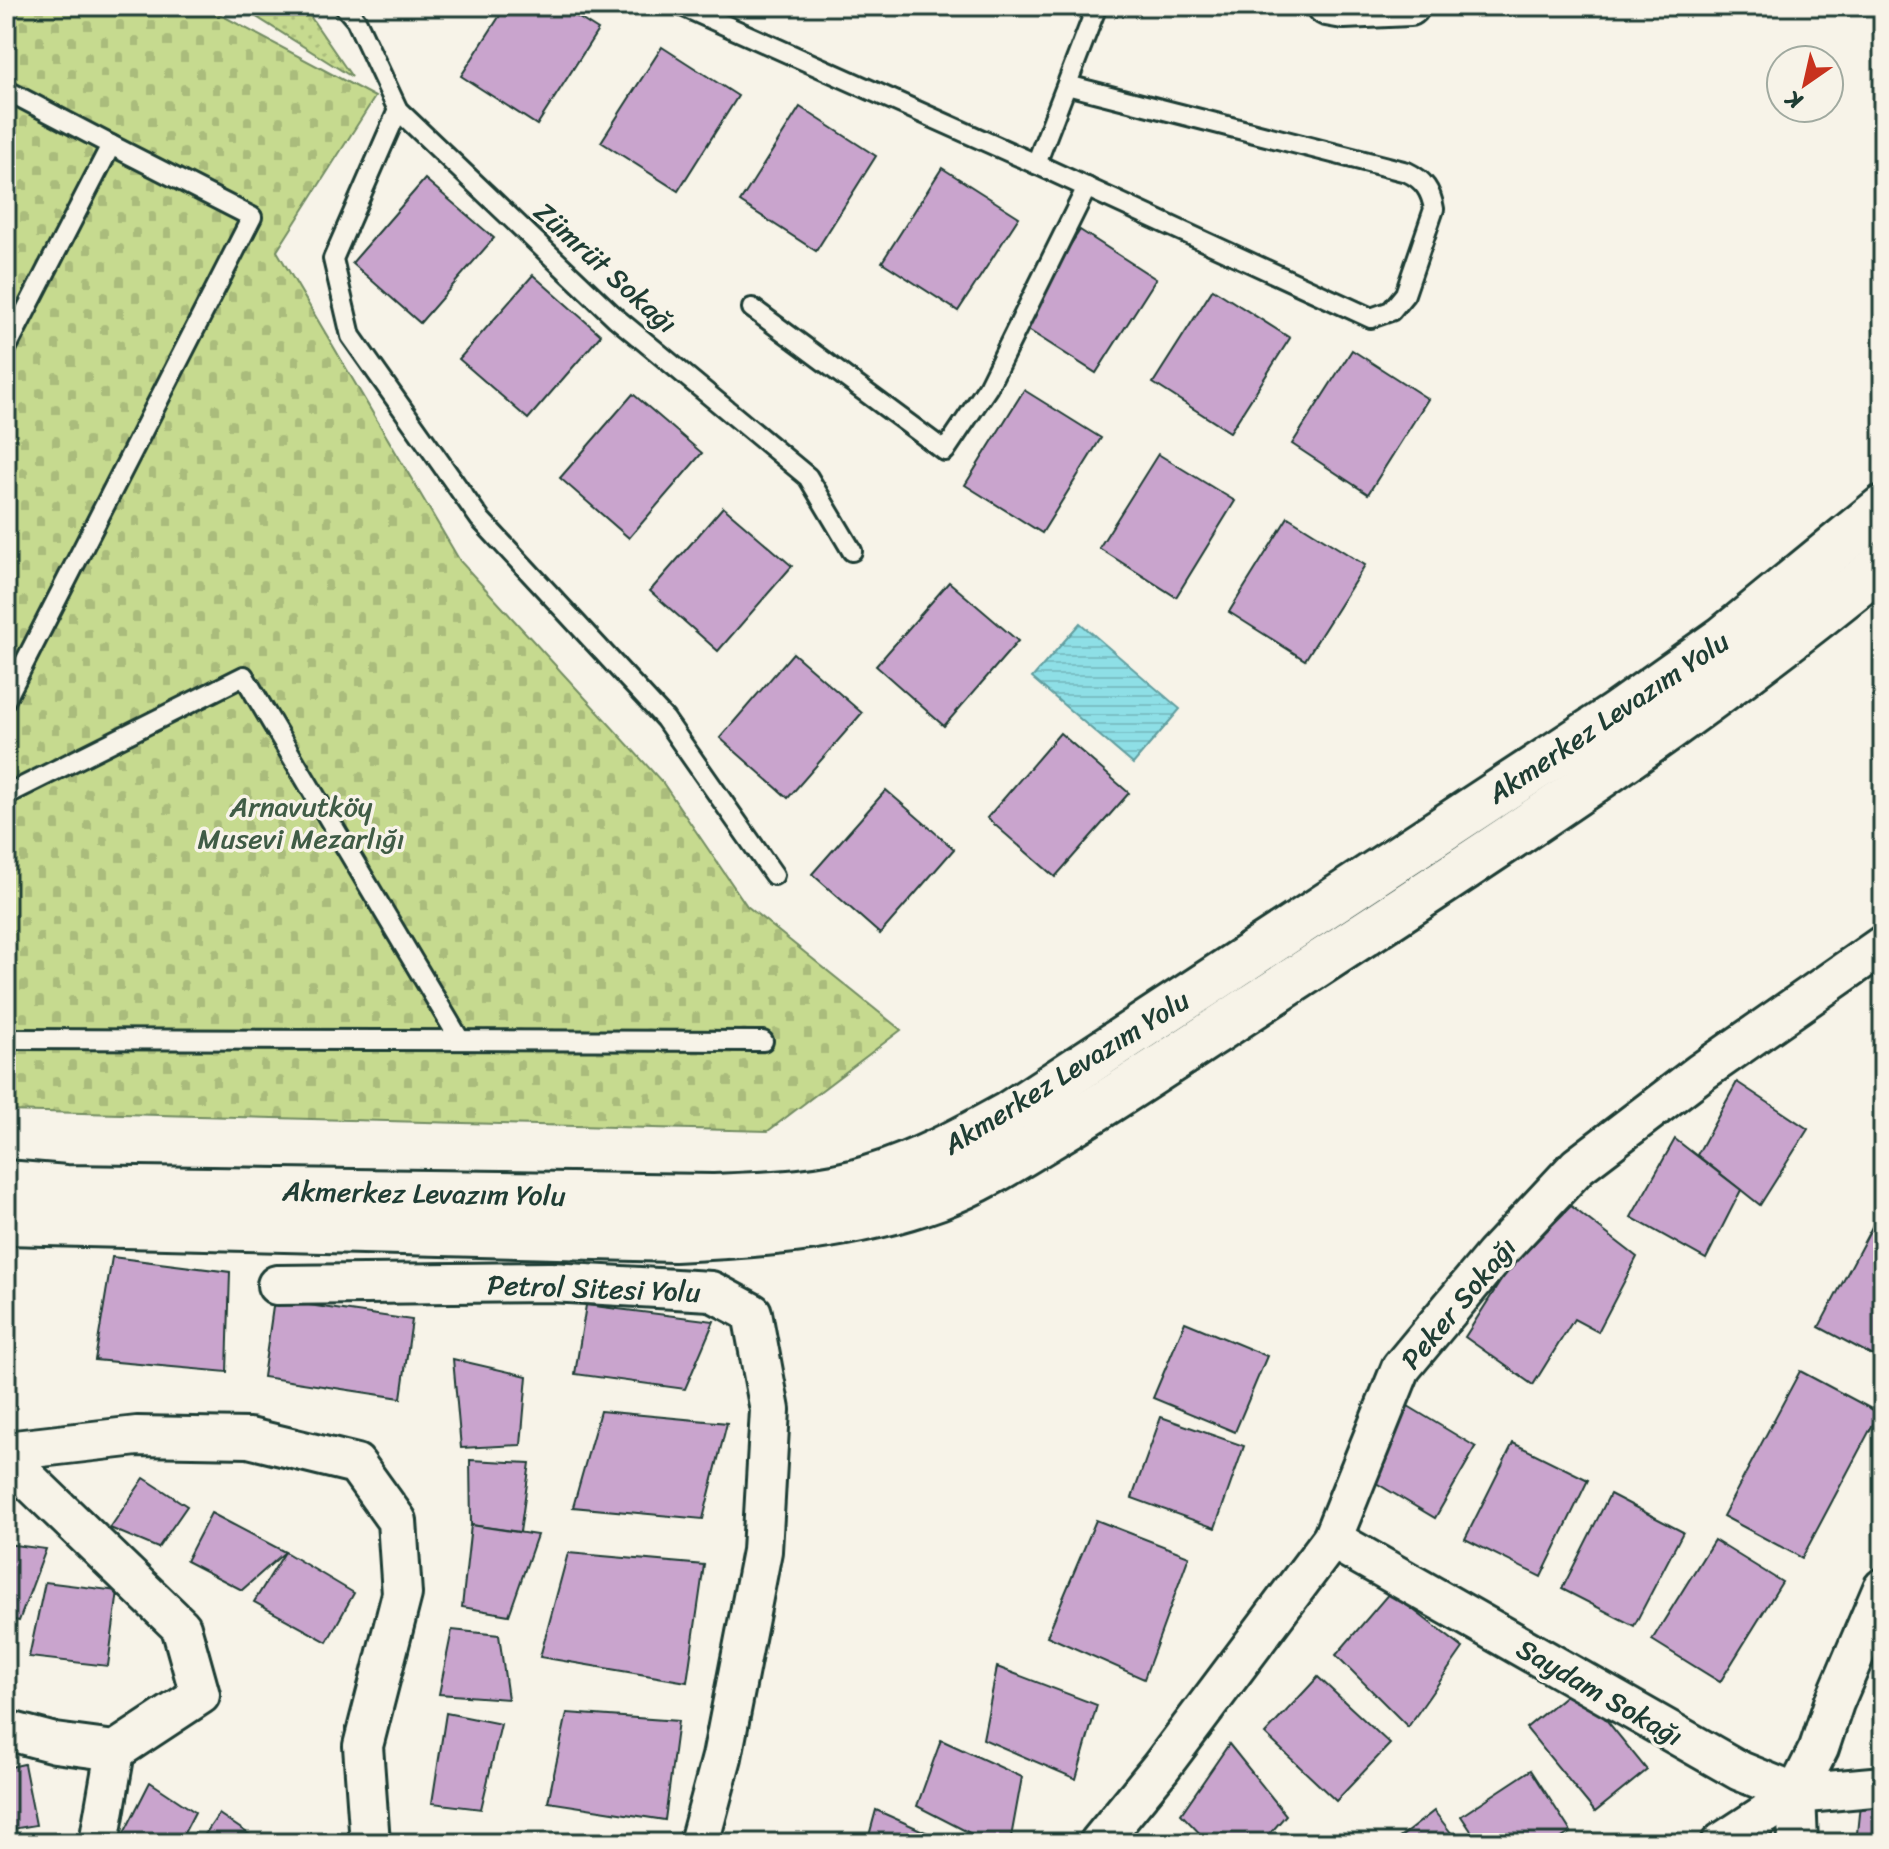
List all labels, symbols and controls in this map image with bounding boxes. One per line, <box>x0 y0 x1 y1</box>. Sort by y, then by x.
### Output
north arrow <box>1765 44 1845 124</box>
text: K <box>1776 79 1811 121</box>
street label: Zümrüt Sokağı <box>522 189 689 346</box>
street label: Akmerkez Levazım Yolu <box>1476 618 1739 818</box>
park label: Arnavutköy Musevi Mezarlığı <box>198 782 404 863</box>
street label: Akmerkez Levazım Yolu <box>932 977 1199 1169</box>
street label: Akmerkez Levazım Yolu <box>281 1167 566 1220</box>
street label: Peker Sokağı <box>1388 1226 1529 1381</box>
street label: Petrol Sitesi Yolu <box>486 1260 701 1317</box>
street label: Saydam Sokağı <box>1507 1625 1693 1760</box>

